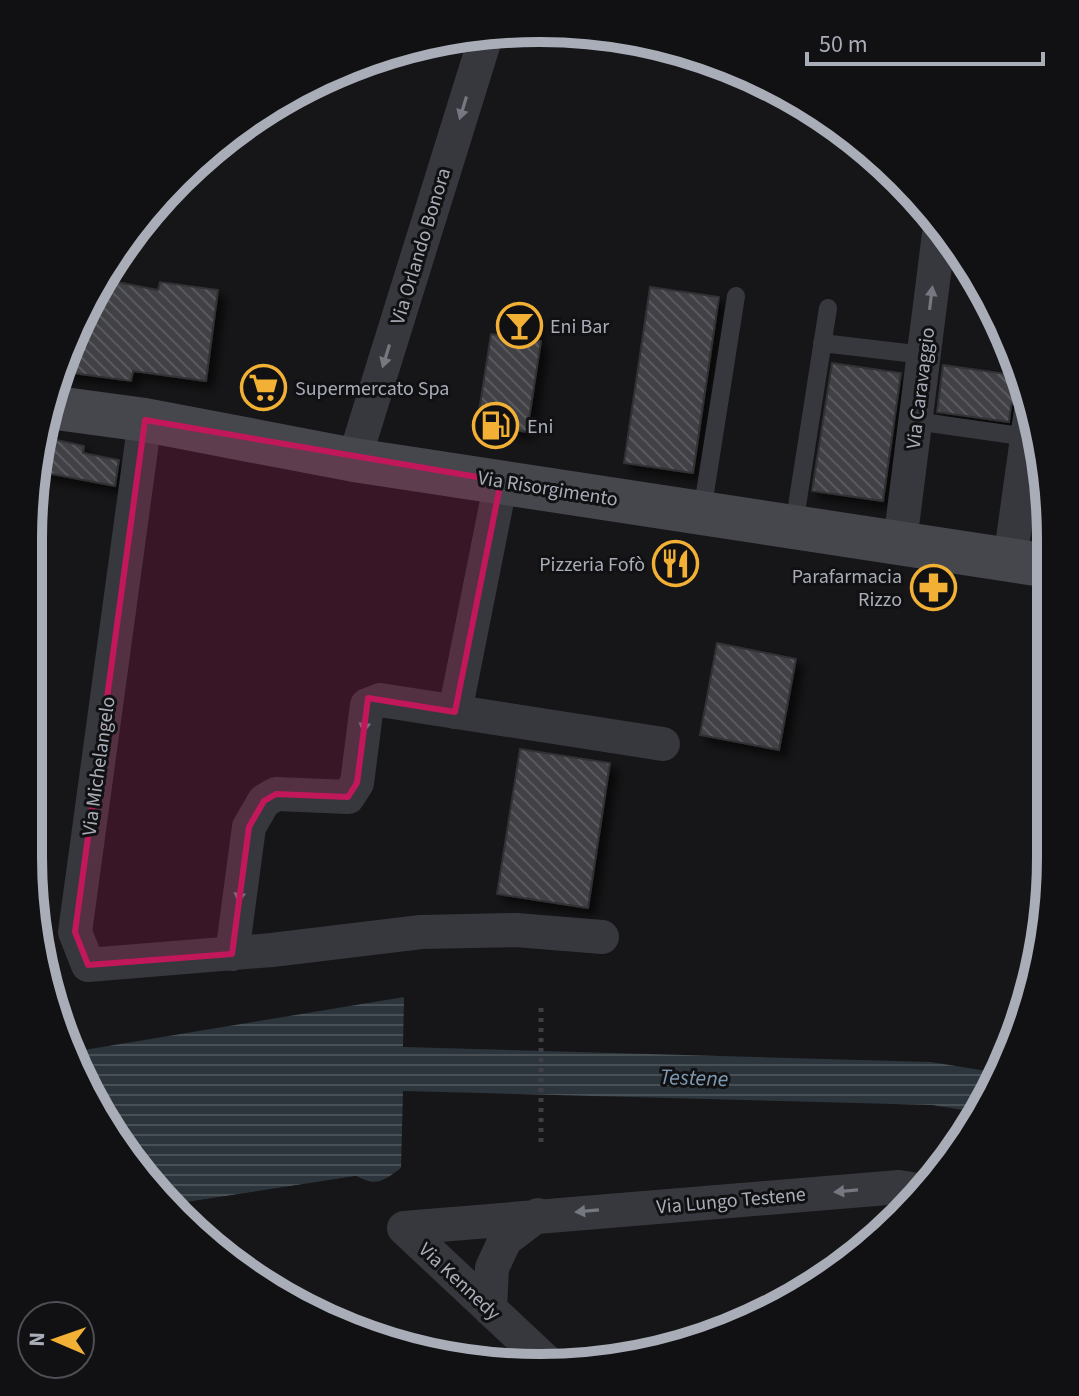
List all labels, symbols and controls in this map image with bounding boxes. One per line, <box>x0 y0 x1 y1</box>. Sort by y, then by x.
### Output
scale bar <box>807 16 1043 66</box>
text: 50 m <box>819 27 868 62</box>
one-way arrow <box>456 96 469 120</box>
street label: Via Orlando Bonora <box>384 164 458 328</box>
one-way arrow <box>925 285 938 310</box>
bar icon: Eni Bar <box>495 302 543 350</box>
place label: Eni Bar <box>550 313 609 341</box>
street label: Via Caravaggio <box>900 326 942 451</box>
one-way arrow <box>379 344 392 368</box>
supermarket icon: Supermercato Spa <box>240 364 288 412</box>
place label: Supermercato Spa <box>295 375 449 403</box>
fuel station icon: Eni <box>472 402 520 450</box>
place label: Eni <box>527 413 553 441</box>
street label: Via Risorgimento <box>476 464 620 514</box>
restaurant icon: Pizzeria Fofò <box>652 540 700 588</box>
place label: Pizzeria Fofò <box>539 551 645 579</box>
place label: Parafarmacia Rizzo <box>792 563 902 614</box>
pharmacy icon: Parafarmacia Rizzo <box>909 563 957 611</box>
street label: Via Michelangelo <box>75 695 123 838</box>
one-way arrow <box>358 709 371 734</box>
one-way arrow <box>233 878 246 903</box>
water label: Testene <box>659 1061 729 1095</box>
street label: Via Lungo Testene <box>655 1181 807 1221</box>
one-way arrow <box>833 1185 858 1198</box>
one-way arrow <box>574 1205 599 1218</box>
street label: Via Kennedy <box>412 1236 507 1328</box>
north arrow <box>16 1300 96 1380</box>
text: N <box>21 1331 53 1347</box>

